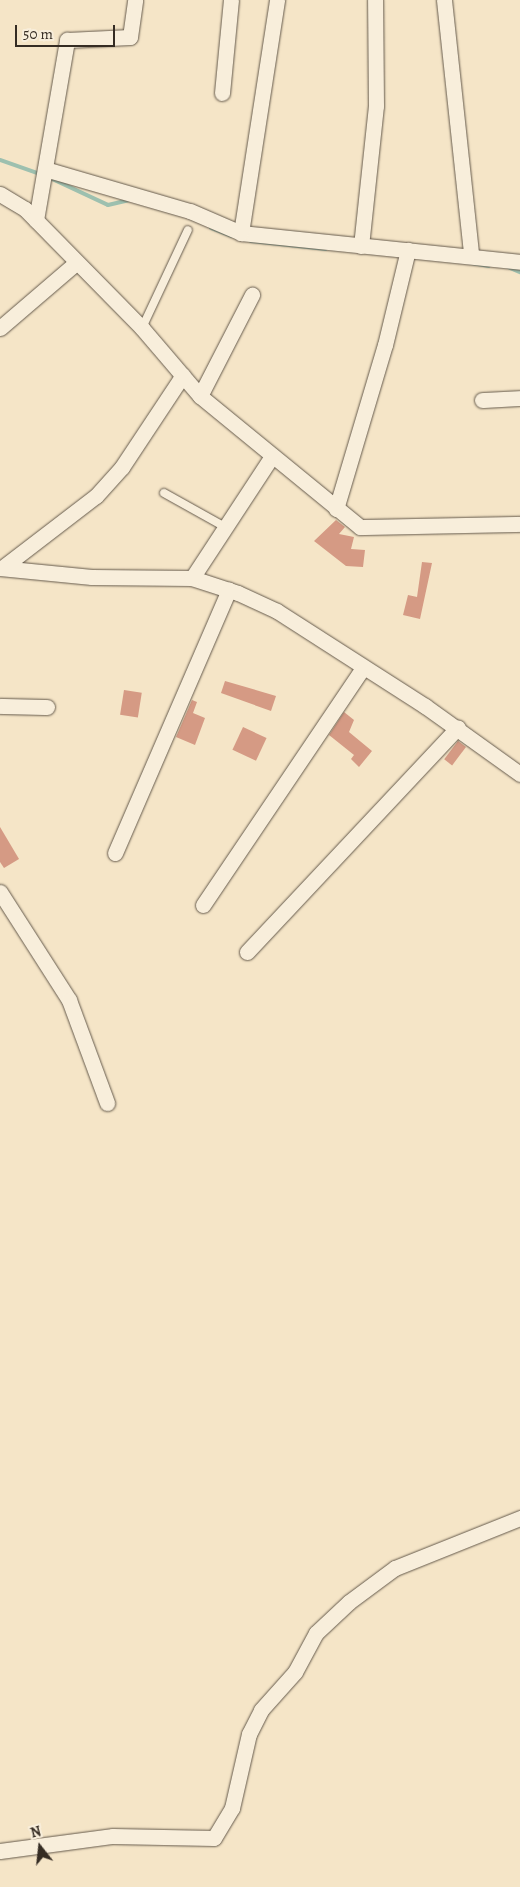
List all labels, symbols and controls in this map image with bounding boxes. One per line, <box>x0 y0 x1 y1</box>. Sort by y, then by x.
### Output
scale bar <box>18 15 118 47</box>
text: 50 m <box>23 24 53 44</box>
north arrow <box>15 1822 65 1872</box>
text: N <box>28 1822 43 1843</box>

